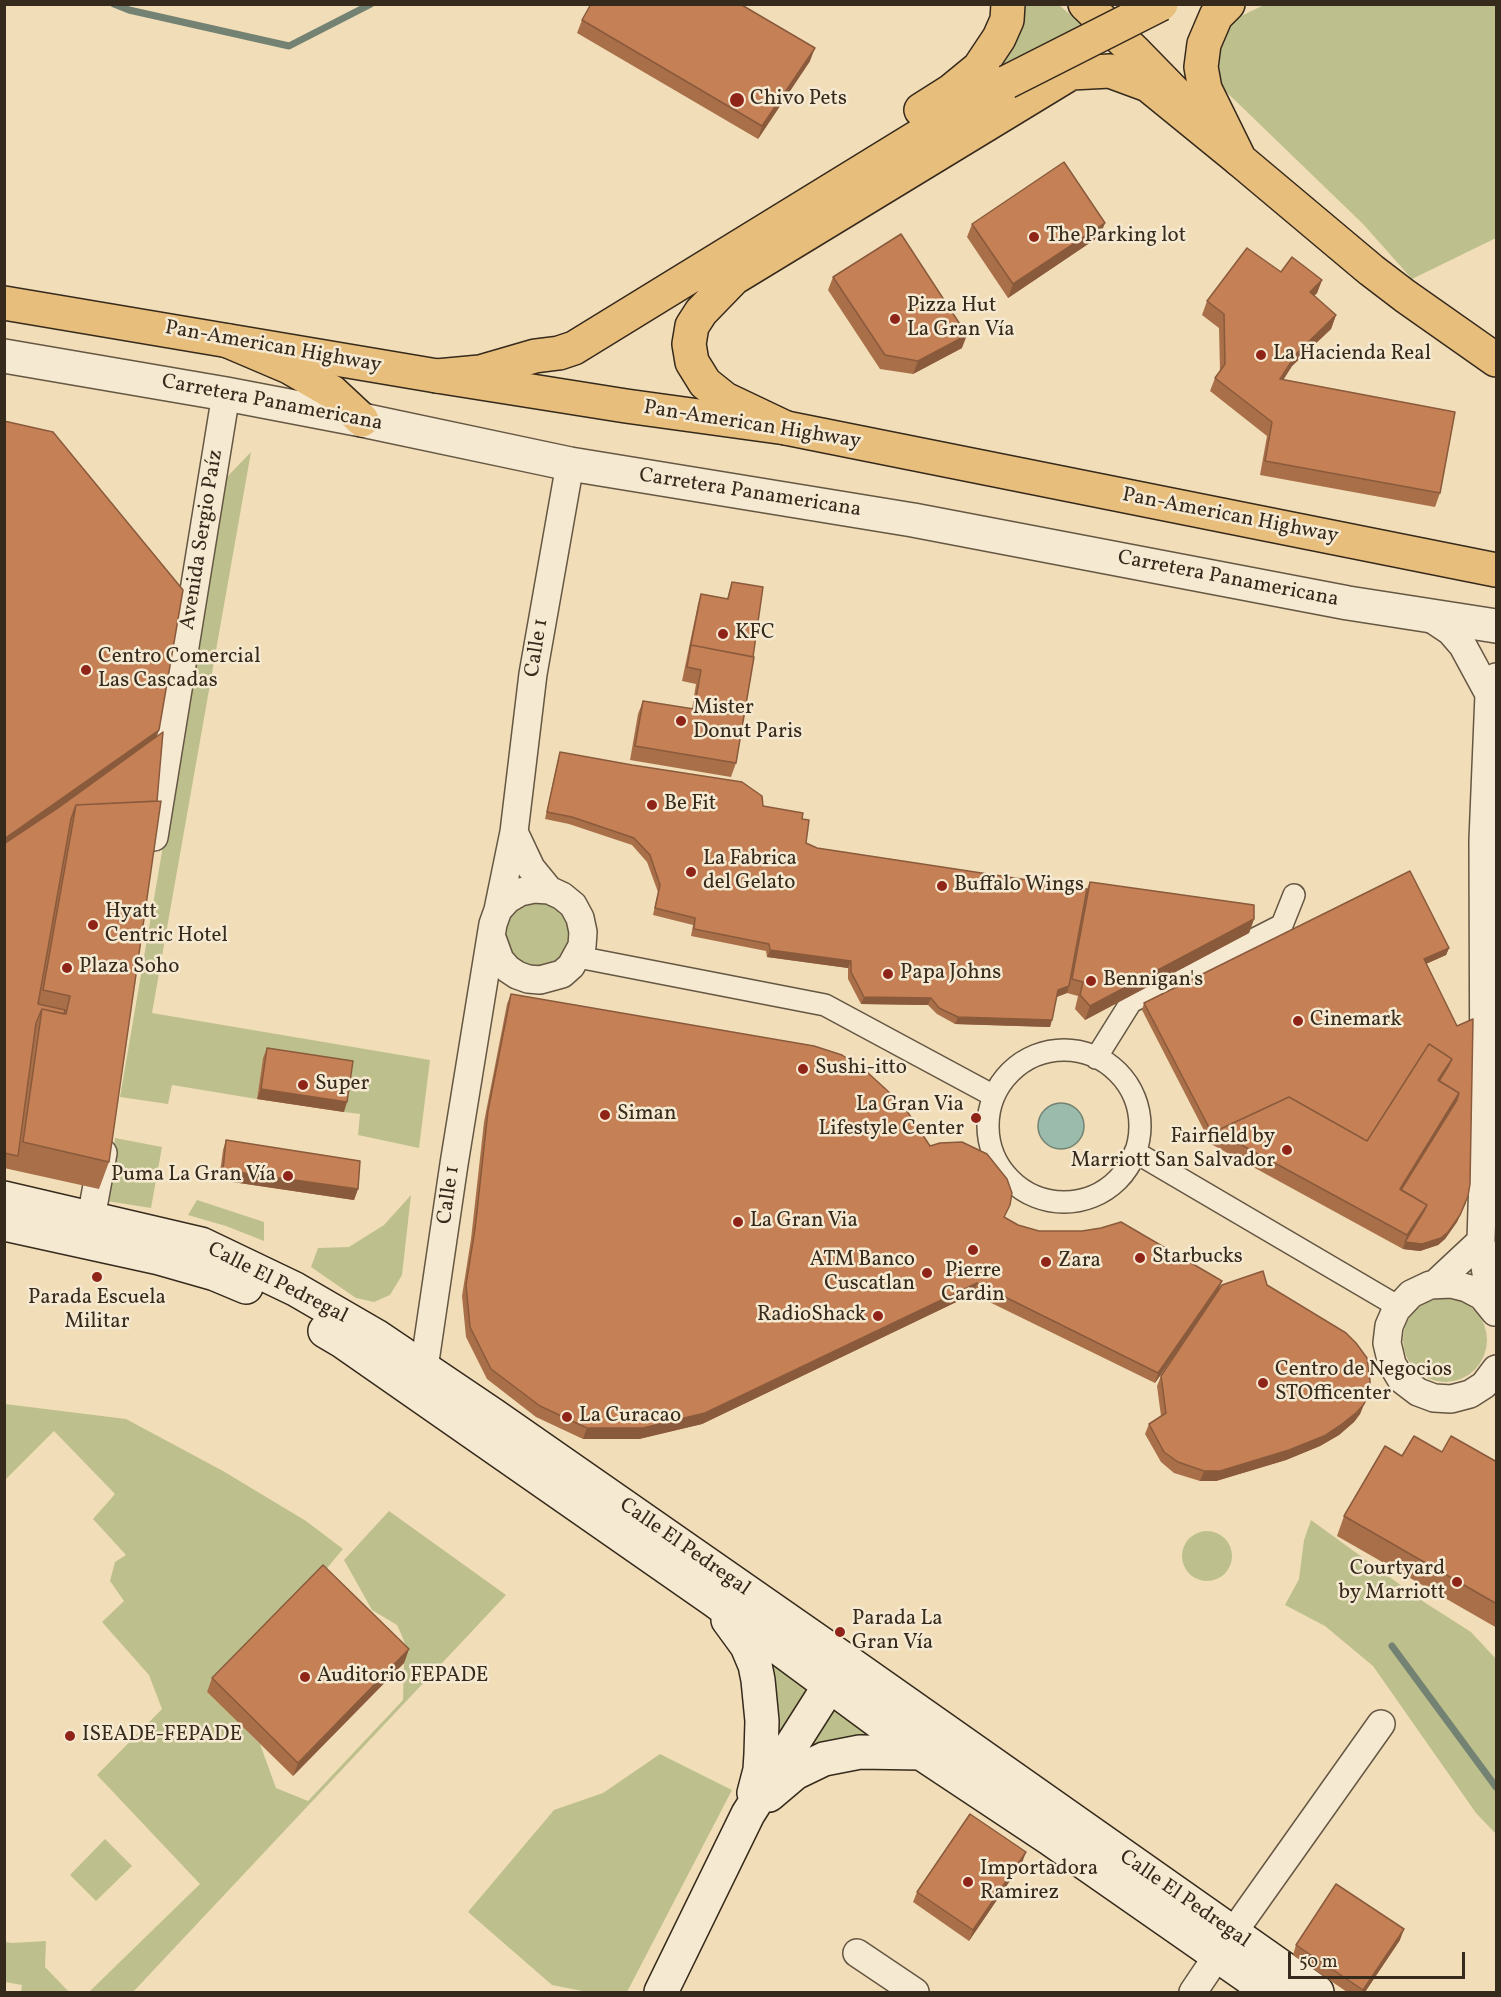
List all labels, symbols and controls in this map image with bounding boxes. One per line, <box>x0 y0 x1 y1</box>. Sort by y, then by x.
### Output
place label: Chivo Pets <box>750 87 847 113</box>
marker: Chivo Pets <box>728 91 746 109</box>
place label: The Parking lot <box>1046 224 1186 250</box>
marker: The Parking lot <box>1027 230 1041 244</box>
place label: Pizza Hut La Gran Vía <box>907 294 1015 344</box>
marker: Pizza Hut La Gran Vía <box>888 312 902 326</box>
street label: Pan-American Highway <box>163 317 383 379</box>
place label: La Hacienda Real <box>1273 342 1431 368</box>
marker: La Hacienda Real <box>1254 348 1268 362</box>
street label: Carretera Panamericana <box>159 370 385 438</box>
street label: Pan-American Highway <box>642 396 862 456</box>
street label: Avenida Sergio Paíz <box>176 448 230 632</box>
street label: Carretera Panamericana <box>637 464 863 524</box>
street label: Pan-American Highway <box>1120 484 1340 550</box>
street label: Carretera Panamericana <box>1115 546 1341 614</box>
street label: Calle 1 <box>521 617 555 679</box>
place label: KFC <box>735 621 775 647</box>
marker: KFC <box>716 627 730 641</box>
place label: Centro Comercial Las Cascadas <box>98 645 260 695</box>
marker: Centro Comercial Las Cascadas <box>79 663 93 677</box>
place label: Mister Donut Paris <box>693 696 802 746</box>
marker: Mister Donut Paris <box>674 714 688 728</box>
place label: Be Fit <box>664 792 716 818</box>
marker: Be Fit <box>645 798 659 812</box>
place label: La Fabrica del Gelato <box>703 847 797 897</box>
marker: La Fabrica del Gelato <box>684 865 698 879</box>
place label: Buffalo Wings <box>954 873 1084 899</box>
marker: Buffalo Wings <box>935 879 949 893</box>
place label: Hyatt Centric Hotel <box>105 900 228 950</box>
marker: Hyatt Centric Hotel <box>86 918 100 932</box>
place label: Plaza Soho <box>79 955 179 981</box>
marker: Plaza Soho <box>60 961 74 975</box>
place label: Papa Johns <box>900 961 1001 987</box>
marker: Papa Johns <box>881 967 895 981</box>
place label: Bennigan's <box>1103 968 1203 994</box>
marker: Bennigan's <box>1084 974 1098 988</box>
place label: Cinemark <box>1310 1008 1402 1034</box>
marker: Cinemark <box>1291 1014 1305 1028</box>
place label: Sushi-itto <box>815 1056 907 1082</box>
marker: Sushi-itto <box>796 1062 810 1076</box>
place label: Super <box>315 1072 369 1098</box>
marker: Super <box>296 1078 310 1092</box>
place label: La Gran Via Lifestyle Center <box>819 1093 964 1143</box>
place label: Siman <box>617 1102 676 1128</box>
marker: Siman <box>598 1108 612 1122</box>
marker: La Gran Via Lifestyle Center <box>969 1111 983 1125</box>
place label: Fairfield by Marriott San Salvador <box>1071 1125 1275 1175</box>
marker: Fairfield by Marriott San Salvador <box>1280 1143 1294 1157</box>
place label: Puma La Gran Vía <box>111 1163 276 1189</box>
street label: Calle 1 <box>433 1164 467 1226</box>
marker: Puma La Gran Vía <box>281 1169 295 1183</box>
place label: La Gran Via <box>750 1209 858 1235</box>
marker: La Gran Via <box>731 1215 745 1229</box>
street label: Calle El Pedregal <box>203 1238 351 1330</box>
marker: Pierre Cardin <box>966 1243 980 1257</box>
place label: Starbucks <box>1152 1245 1243 1271</box>
place label: ATM Banco Cuscatlan <box>810 1248 915 1298</box>
place label: Zara <box>1058 1249 1101 1275</box>
marker: Starbucks <box>1133 1251 1147 1265</box>
marker: Zara <box>1039 1255 1053 1269</box>
place label: Pierre Cardin <box>941 1259 1005 1309</box>
marker: ATM Banco Cuscatlan <box>920 1266 934 1280</box>
marker: Parada Escuela Militar <box>90 1270 104 1284</box>
place label: Parada Escuela Militar <box>28 1286 166 1336</box>
place label: RadioShack <box>757 1303 866 1329</box>
marker: RadioShack <box>871 1309 885 1323</box>
place label: Centro de Negocios STOfficenter <box>1275 1358 1452 1408</box>
marker: Centro de Negocios STOfficenter <box>1256 1376 1270 1390</box>
place label: La Curacao <box>579 1404 681 1430</box>
marker: La Curacao <box>560 1410 574 1424</box>
street label: Calle El Pedregal <box>614 1494 754 1602</box>
place label: Courtyard by Marriott <box>1339 1557 1445 1607</box>
marker: Courtyard by Marriott <box>1450 1575 1464 1589</box>
place label: Parada La Gran Vía <box>852 1607 943 1657</box>
marker: Parada La Gran Vía <box>833 1625 847 1639</box>
place label: Auditorio FEPADE <box>317 1664 488 1690</box>
marker: Auditorio FEPADE <box>298 1670 312 1684</box>
place label: ISEADE-FEPADE <box>82 1723 242 1749</box>
marker: ISEADE-FEPADE <box>63 1729 77 1743</box>
street label: Calle El Pedregal <box>1114 1846 1254 1954</box>
place label: Importadora Ramirez <box>980 1857 1098 1907</box>
marker: Importadora Ramirez <box>961 1875 975 1889</box>
scale bar <box>1291 1940 1468 1978</box>
text: 50 m <box>1299 1950 1338 1975</box>

